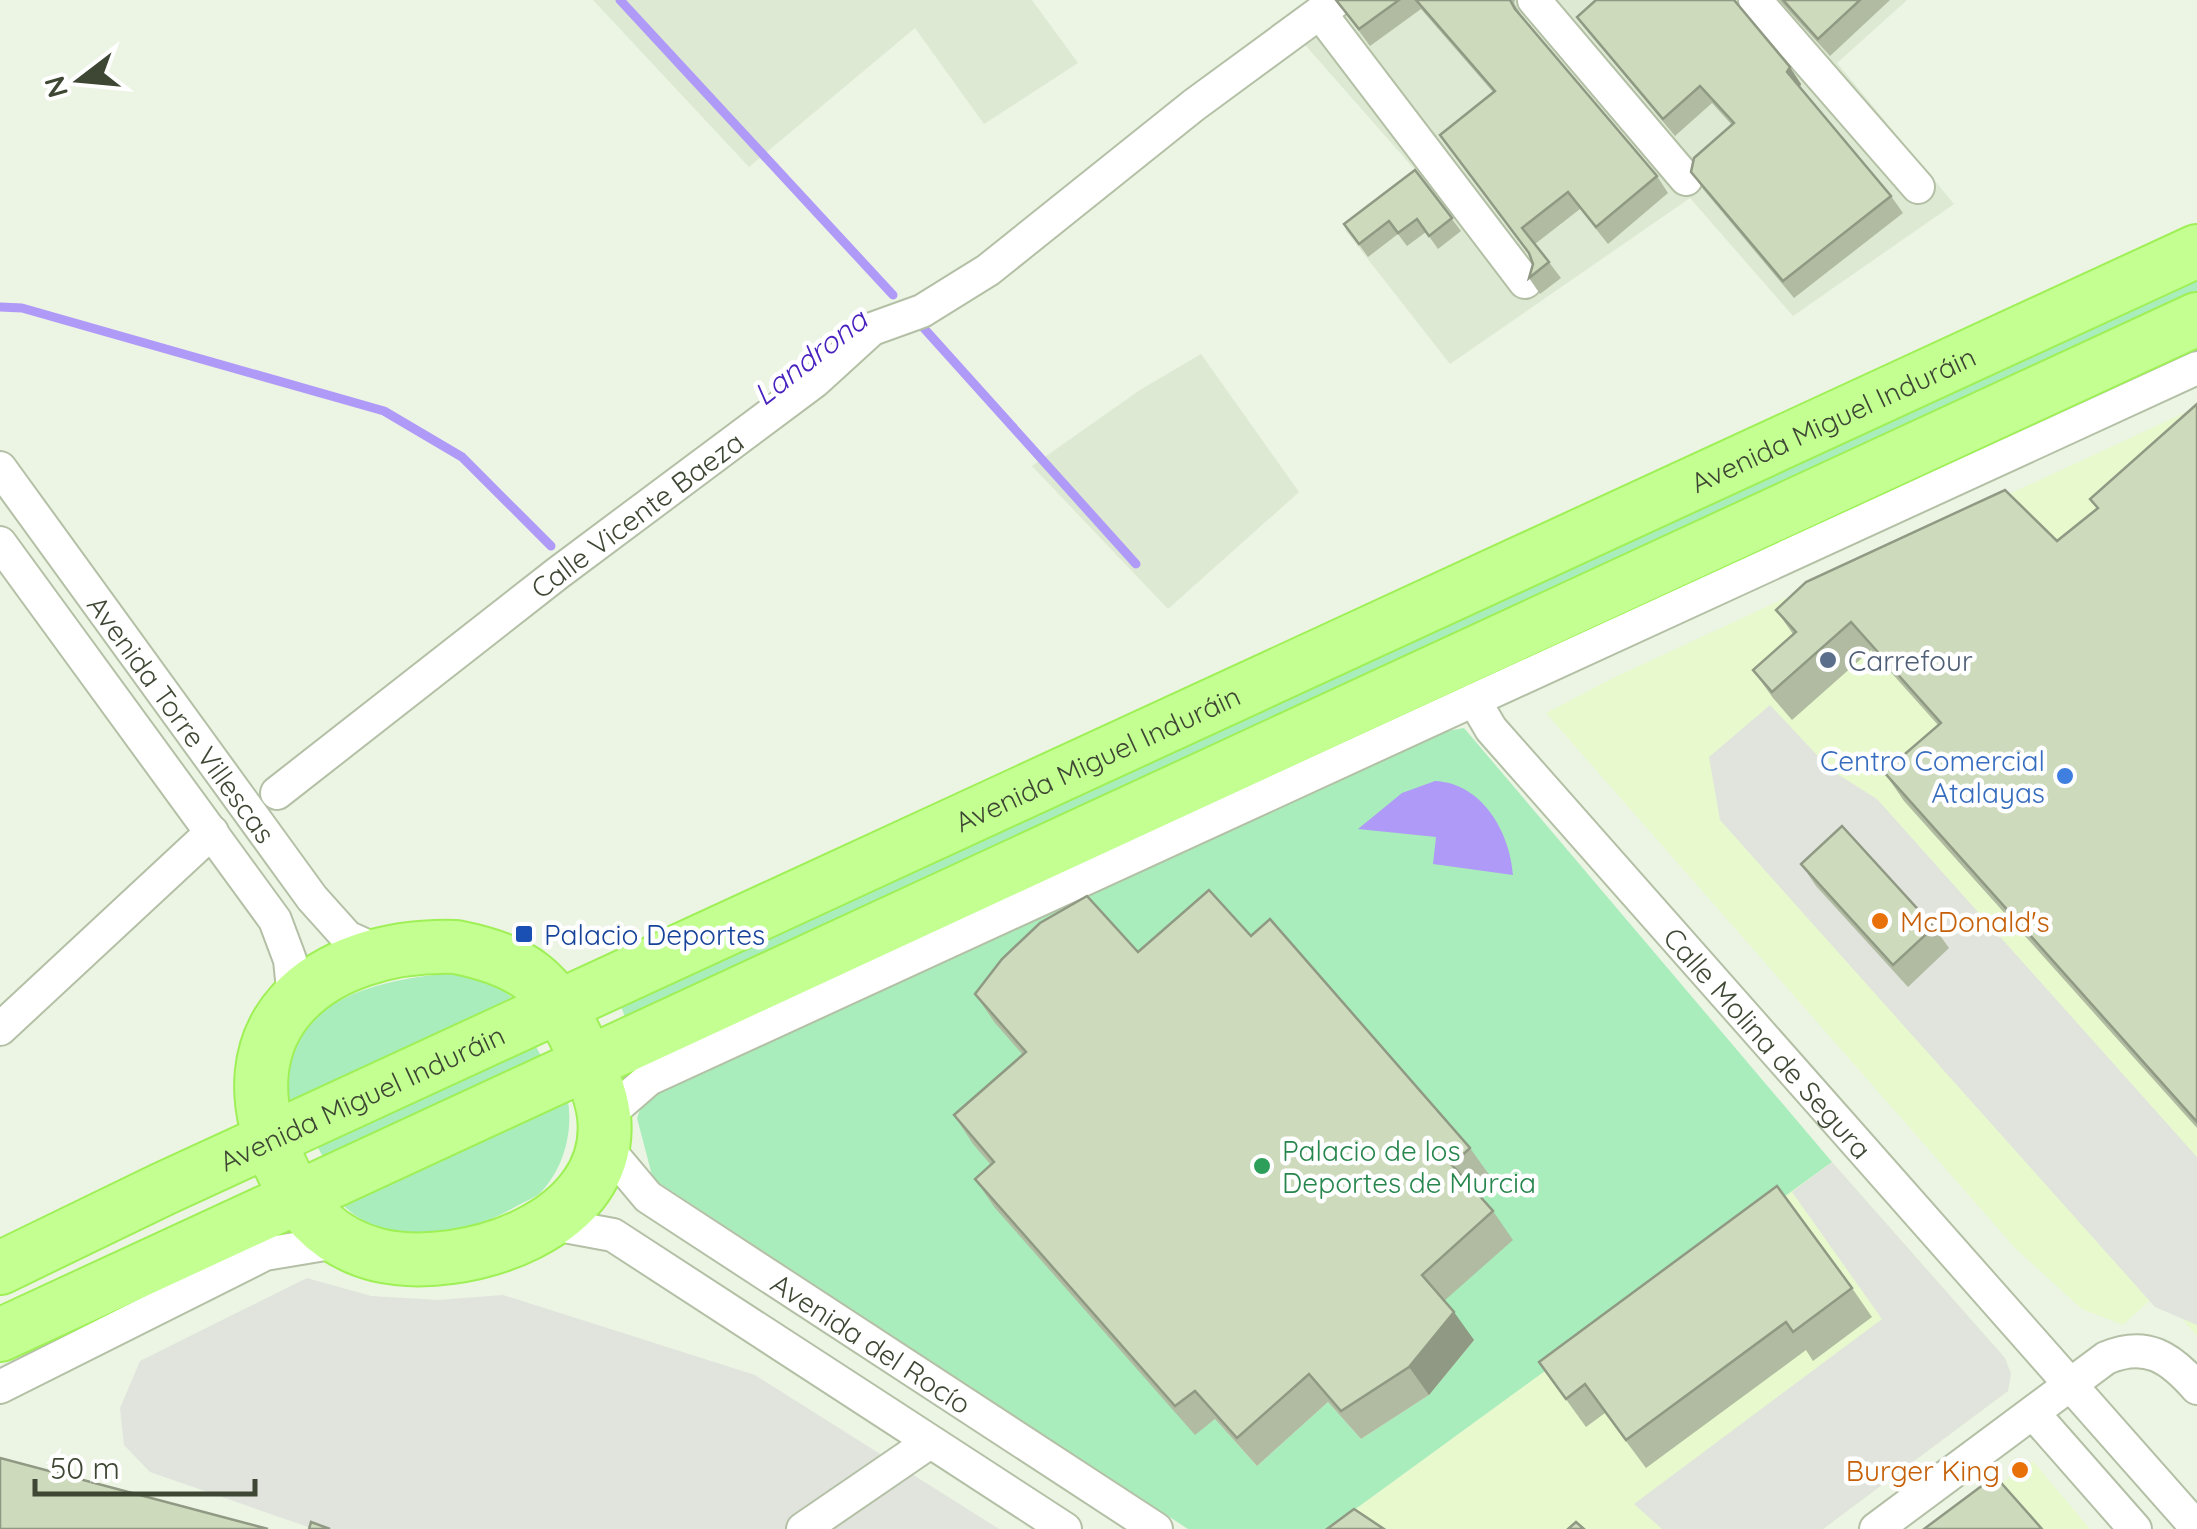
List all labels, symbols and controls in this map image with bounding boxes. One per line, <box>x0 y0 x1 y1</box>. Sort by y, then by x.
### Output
north arrow <box>30 30 130 130</box>
text: N <box>36 72 75 102</box>
water label: Landrona <box>745 300 876 413</box>
street label: Avenida Miguel Induráin <box>1685 338 1981 500</box>
street label: Calle Vicente Baeza <box>523 423 750 605</box>
street label: Avenida Torre Villescas <box>81 588 284 850</box>
place label: Carrefour <box>1848 643 1973 678</box>
marker: Carrefour <box>1817 649 1839 671</box>
street label: Avenida Miguel Induráin <box>949 677 1245 839</box>
place label: Centro Comercial Atalayas <box>1820 743 2045 810</box>
marker: Centro Comercial Atalayas <box>2054 765 2076 787</box>
place label: McDonald's <box>1900 904 2050 939</box>
marker: McDonald's <box>1869 910 1891 932</box>
place label: Palacio Deportes <box>544 917 765 952</box>
street label: Calle Molina de Segura <box>1657 920 1880 1165</box>
marker: Palacio Deportes <box>513 923 535 945</box>
street label: Avenida Miguel Induráin <box>214 1017 510 1178</box>
place label: Palacio de los Deportes de Murcia <box>1282 1133 1536 1200</box>
marker: Palacio de los Deportes de Murcia <box>1251 1155 1273 1177</box>
street label: Avenida del Rocío <box>765 1265 978 1421</box>
scale bar <box>35 1434 255 1496</box>
text: 50 m <box>50 1449 120 1487</box>
place label: Burger King <box>1846 1453 2000 1488</box>
marker: Burger King <box>2009 1459 2031 1481</box>

